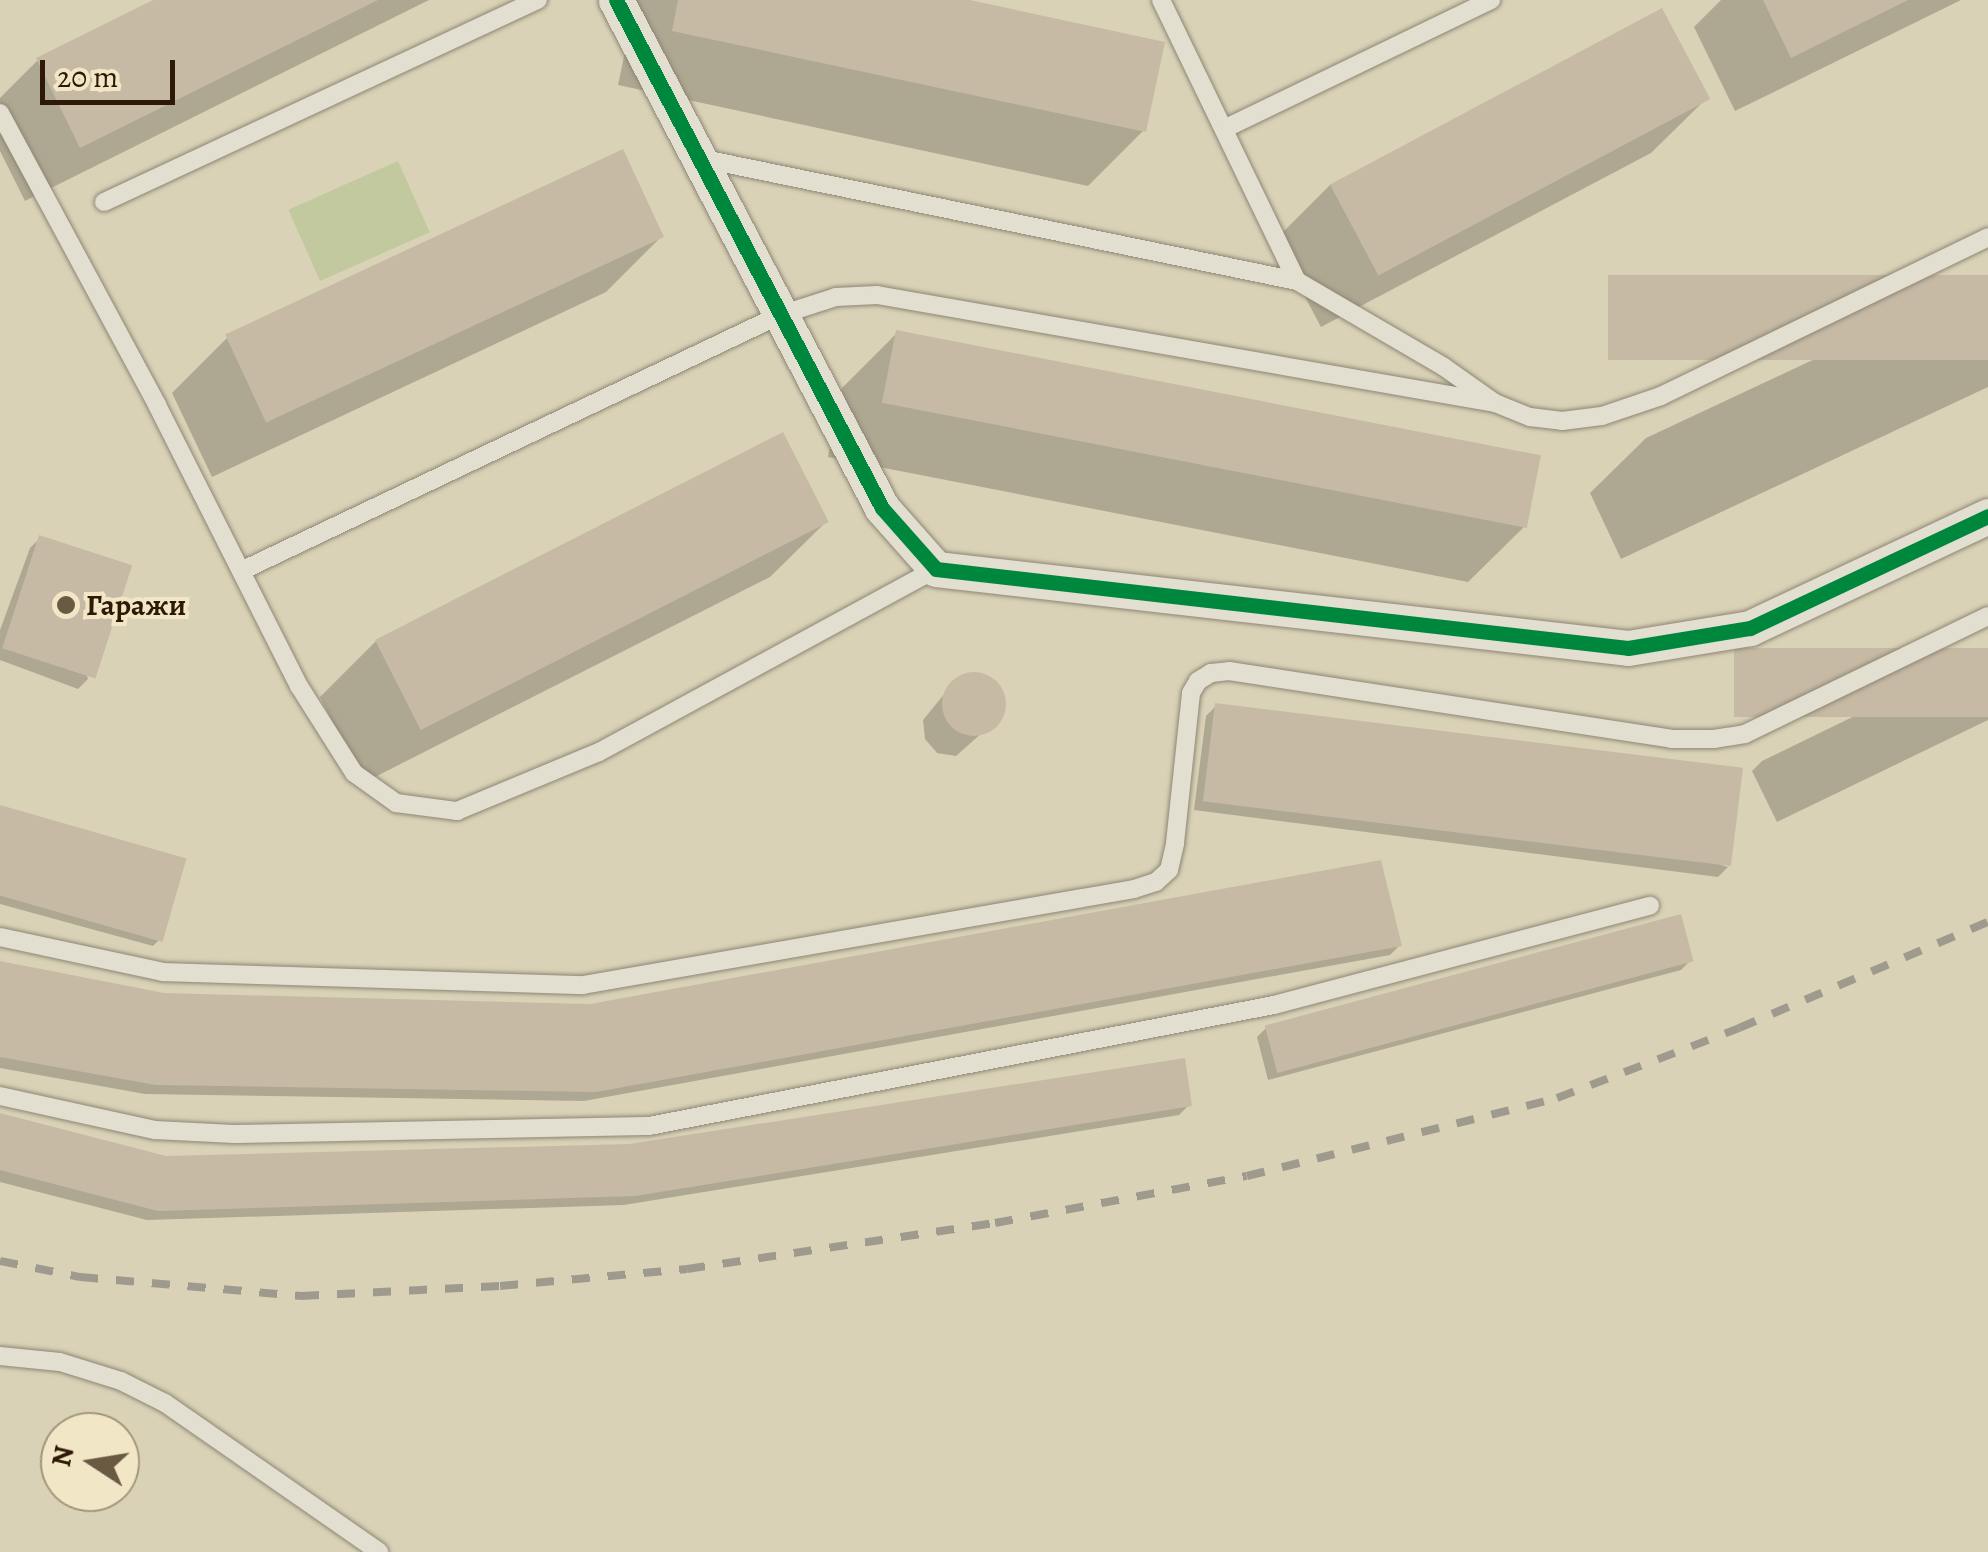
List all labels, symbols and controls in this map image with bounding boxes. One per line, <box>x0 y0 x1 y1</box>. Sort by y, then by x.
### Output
scale bar <box>45 40 180 102</box>
text: 20 m <box>57 57 118 97</box>
place label: Гаражи <box>86 587 186 623</box>
marker: Гаражи <box>55 594 77 616</box>
north arrow <box>40 1412 140 1512</box>
text: N <box>42 1442 83 1470</box>

